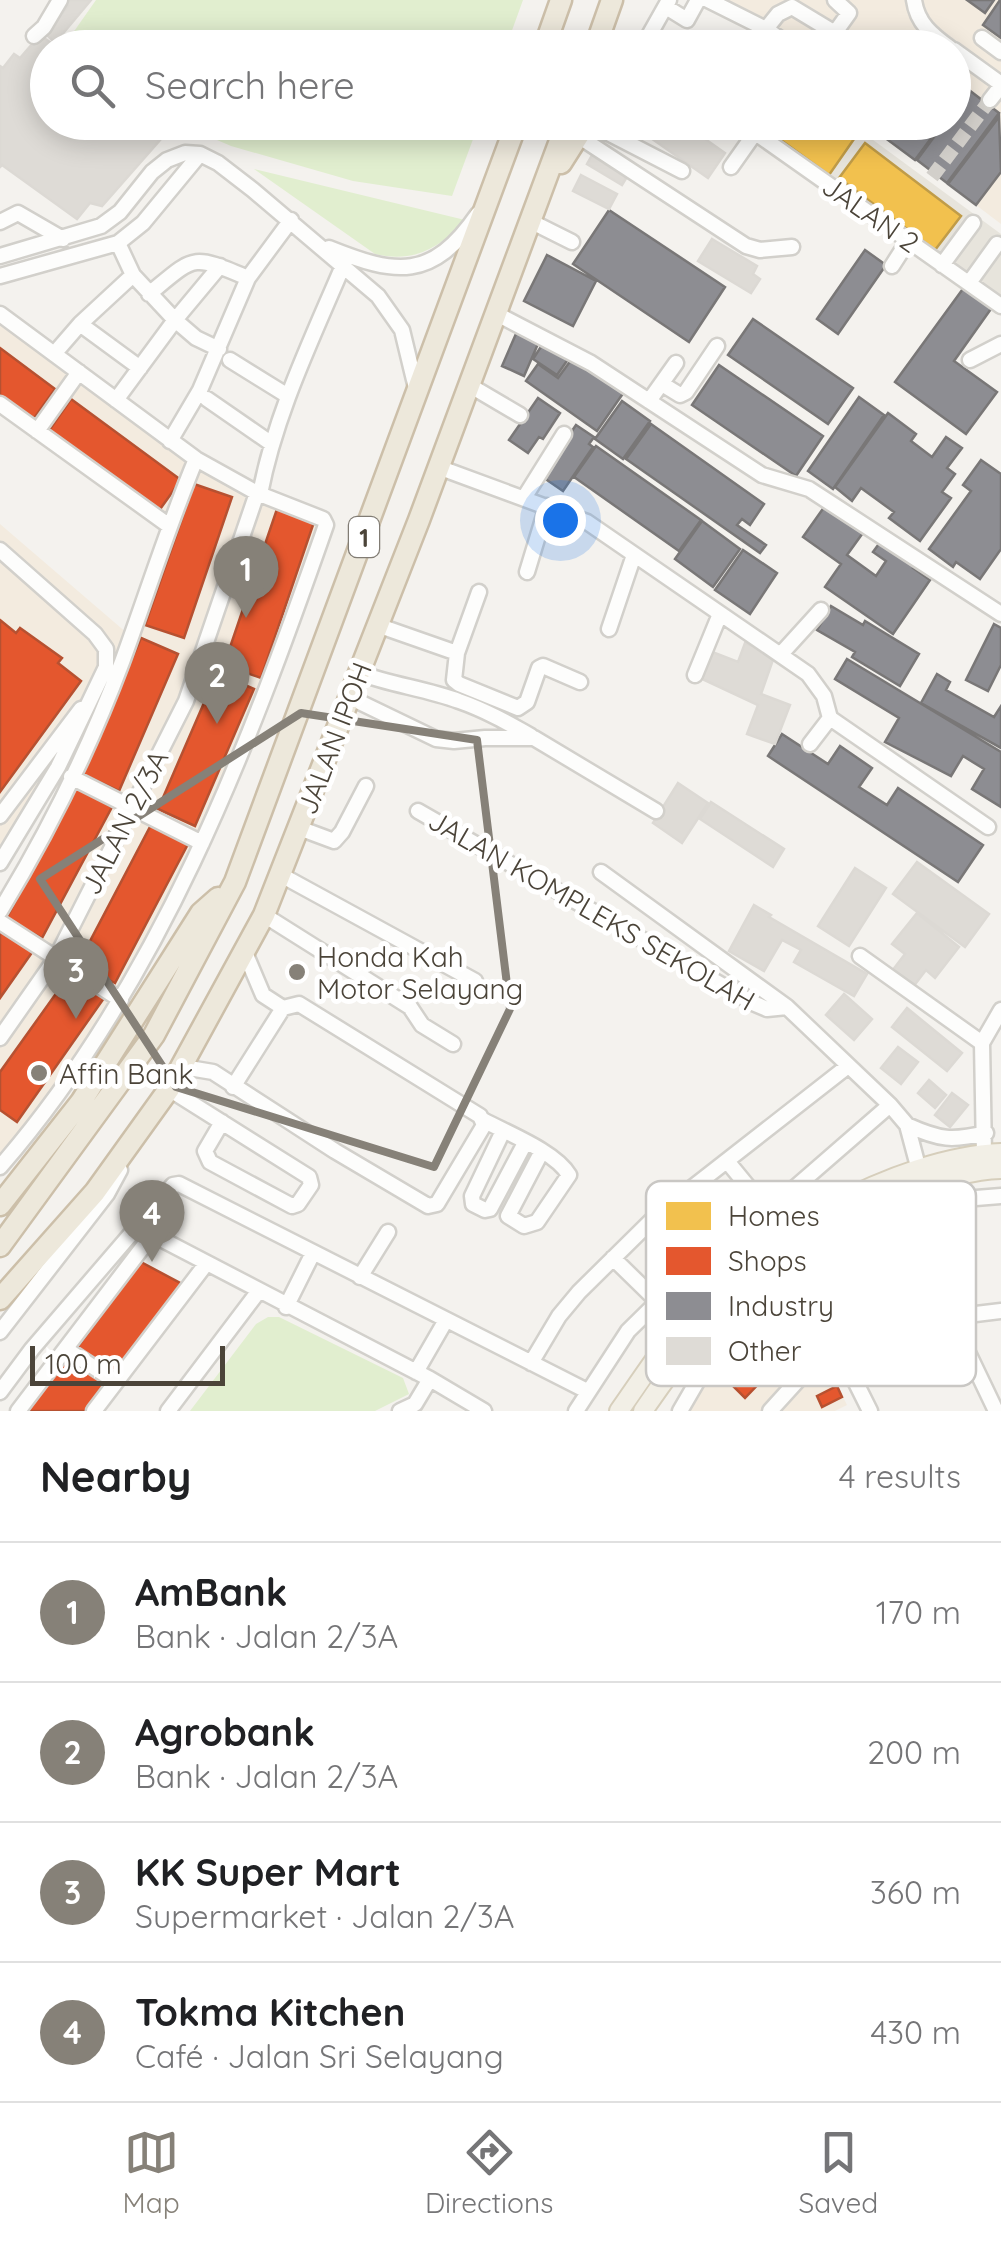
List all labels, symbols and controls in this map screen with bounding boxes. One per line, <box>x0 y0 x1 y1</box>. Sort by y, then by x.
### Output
search box <box>30 30 971 140</box>
icon: search <box>65 58 120 113</box>
text: Search here <box>145 61 355 109</box>
street label: JALAN 2 <box>816 168 926 260</box>
your location <box>535 495 586 546</box>
road number: 1 <box>349 517 379 557</box>
pin: 1 <box>214 536 278 618</box>
pin: 2 <box>184 642 250 724</box>
street label: JALAN IPOH <box>289 657 379 819</box>
street label: JALAN 2/3A <box>73 744 175 900</box>
street label: JALAN KOMPLEKS SEKOLAH <box>423 802 761 1018</box>
pin: 3 <box>44 936 108 1019</box>
place label: Honda Kah Motor Selayang <box>317 939 523 1006</box>
marker: Honda Kah Motor Selayang <box>286 961 308 983</box>
place label: Affin Bank <box>59 1056 193 1091</box>
marker: Affin Bank <box>28 1062 50 1084</box>
pin: 4 <box>120 1180 184 1262</box>
legend <box>646 1181 976 1386</box>
text: Homes <box>728 1198 820 1233</box>
text: Shops <box>728 1243 807 1278</box>
text: Industry <box>728 1288 834 1323</box>
text: Other <box>728 1333 802 1368</box>
scale bar <box>30 1341 225 1386</box>
text: 100 m <box>45 1346 122 1381</box>
text: Nearby <box>40 1450 191 1503</box>
text: 4 results <box>839 1456 961 1496</box>
text: AmBank <box>135 1568 287 1616</box>
text: 1 <box>66 1592 79 1632</box>
text: 170 m <box>876 1592 961 1632</box>
text: Bank · Jalan 2/3A <box>135 1616 398 1656</box>
text: Agrobank <box>135 1708 315 1756</box>
text: 2 <box>63 1732 82 1772</box>
text: 200 m <box>867 1732 961 1772</box>
text: Bank · Jalan 2/3A <box>135 1756 398 1796</box>
text: KK Super Mart <box>135 1848 401 1896</box>
text: 3 <box>64 1872 81 1912</box>
text: 360 m <box>870 1872 961 1912</box>
text: Supermarket · Jalan 2/3A <box>135 1896 515 1936</box>
text: Tokma Kitchen <box>135 1988 405 2036</box>
text: 4 <box>63 2012 82 2052</box>
text: 430 m <box>870 2012 961 2052</box>
text: Café · Jalan Sri Selayang <box>135 2036 504 2076</box>
tab: Map <box>123 2125 180 2220</box>
tab: Directions <box>425 2125 553 2220</box>
tab: Saved <box>799 2125 878 2220</box>

